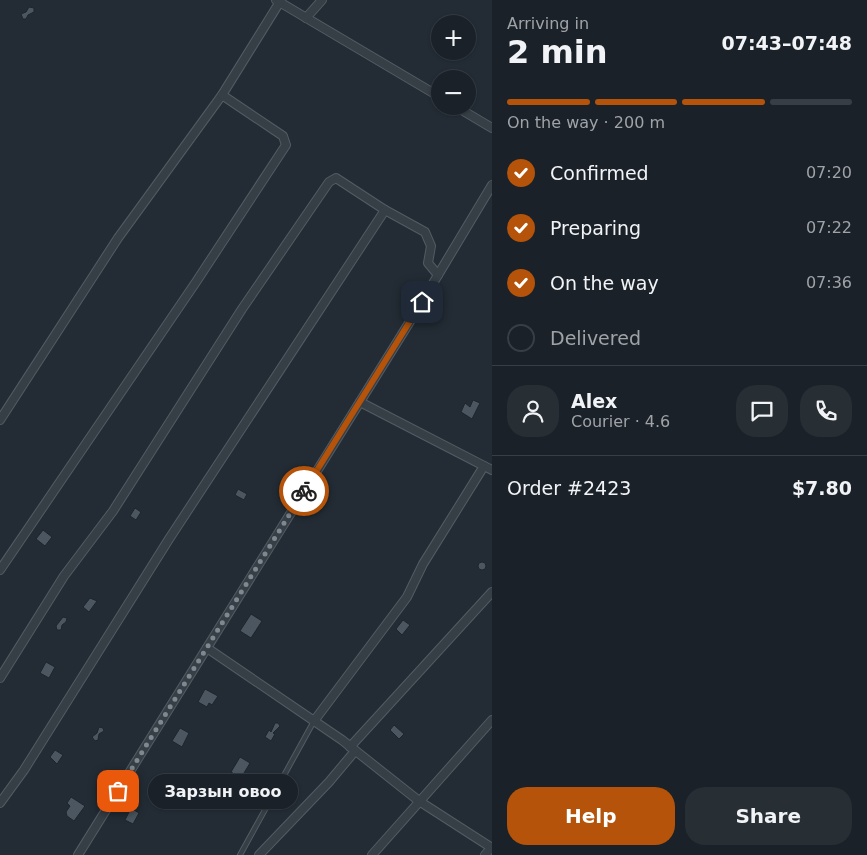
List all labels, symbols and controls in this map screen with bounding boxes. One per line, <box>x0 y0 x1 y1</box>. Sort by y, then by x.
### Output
text: Arriving in <box>507 14 589 33</box>
map controls <box>431 15 476 115</box>
button: + <box>431 15 476 60</box>
text: 07:43–07:48 <box>722 32 852 54</box>
text: 2 min <box>507 33 608 71</box>
button: − <box>431 70 476 115</box>
text: On the way · 200 m <box>507 113 665 132</box>
icon: check <box>507 159 535 187</box>
text: Confirmed <box>550 162 649 184</box>
text: 07:20 <box>806 163 852 182</box>
icon: check <box>507 214 535 242</box>
text: Preparing <box>550 217 641 239</box>
text: 07:22 <box>806 218 852 237</box>
icon: check <box>507 269 535 297</box>
text: On the way <box>550 272 659 294</box>
text: 07:36 <box>806 273 852 292</box>
pin <box>401 281 443 323</box>
icon: home <box>408 288 436 316</box>
text: Delivered <box>550 327 641 349</box>
button: person <box>507 385 559 437</box>
button: chat <box>736 385 788 437</box>
button: phone <box>800 385 852 437</box>
text: Alex <box>571 390 617 412</box>
text: Courier · 4.6 <box>571 412 670 431</box>
courier <box>279 466 329 516</box>
icon: bike <box>290 477 318 505</box>
text: Order #2423 <box>507 477 631 499</box>
text: $7.80 <box>792 477 852 499</box>
pin <box>97 770 139 812</box>
callout: Зарзын овоо <box>148 774 298 808</box>
icon: bag <box>104 777 132 805</box>
text: Зарзын овоо <box>164 782 282 801</box>
button: Help <box>507 787 675 845</box>
button: Share <box>685 787 852 845</box>

